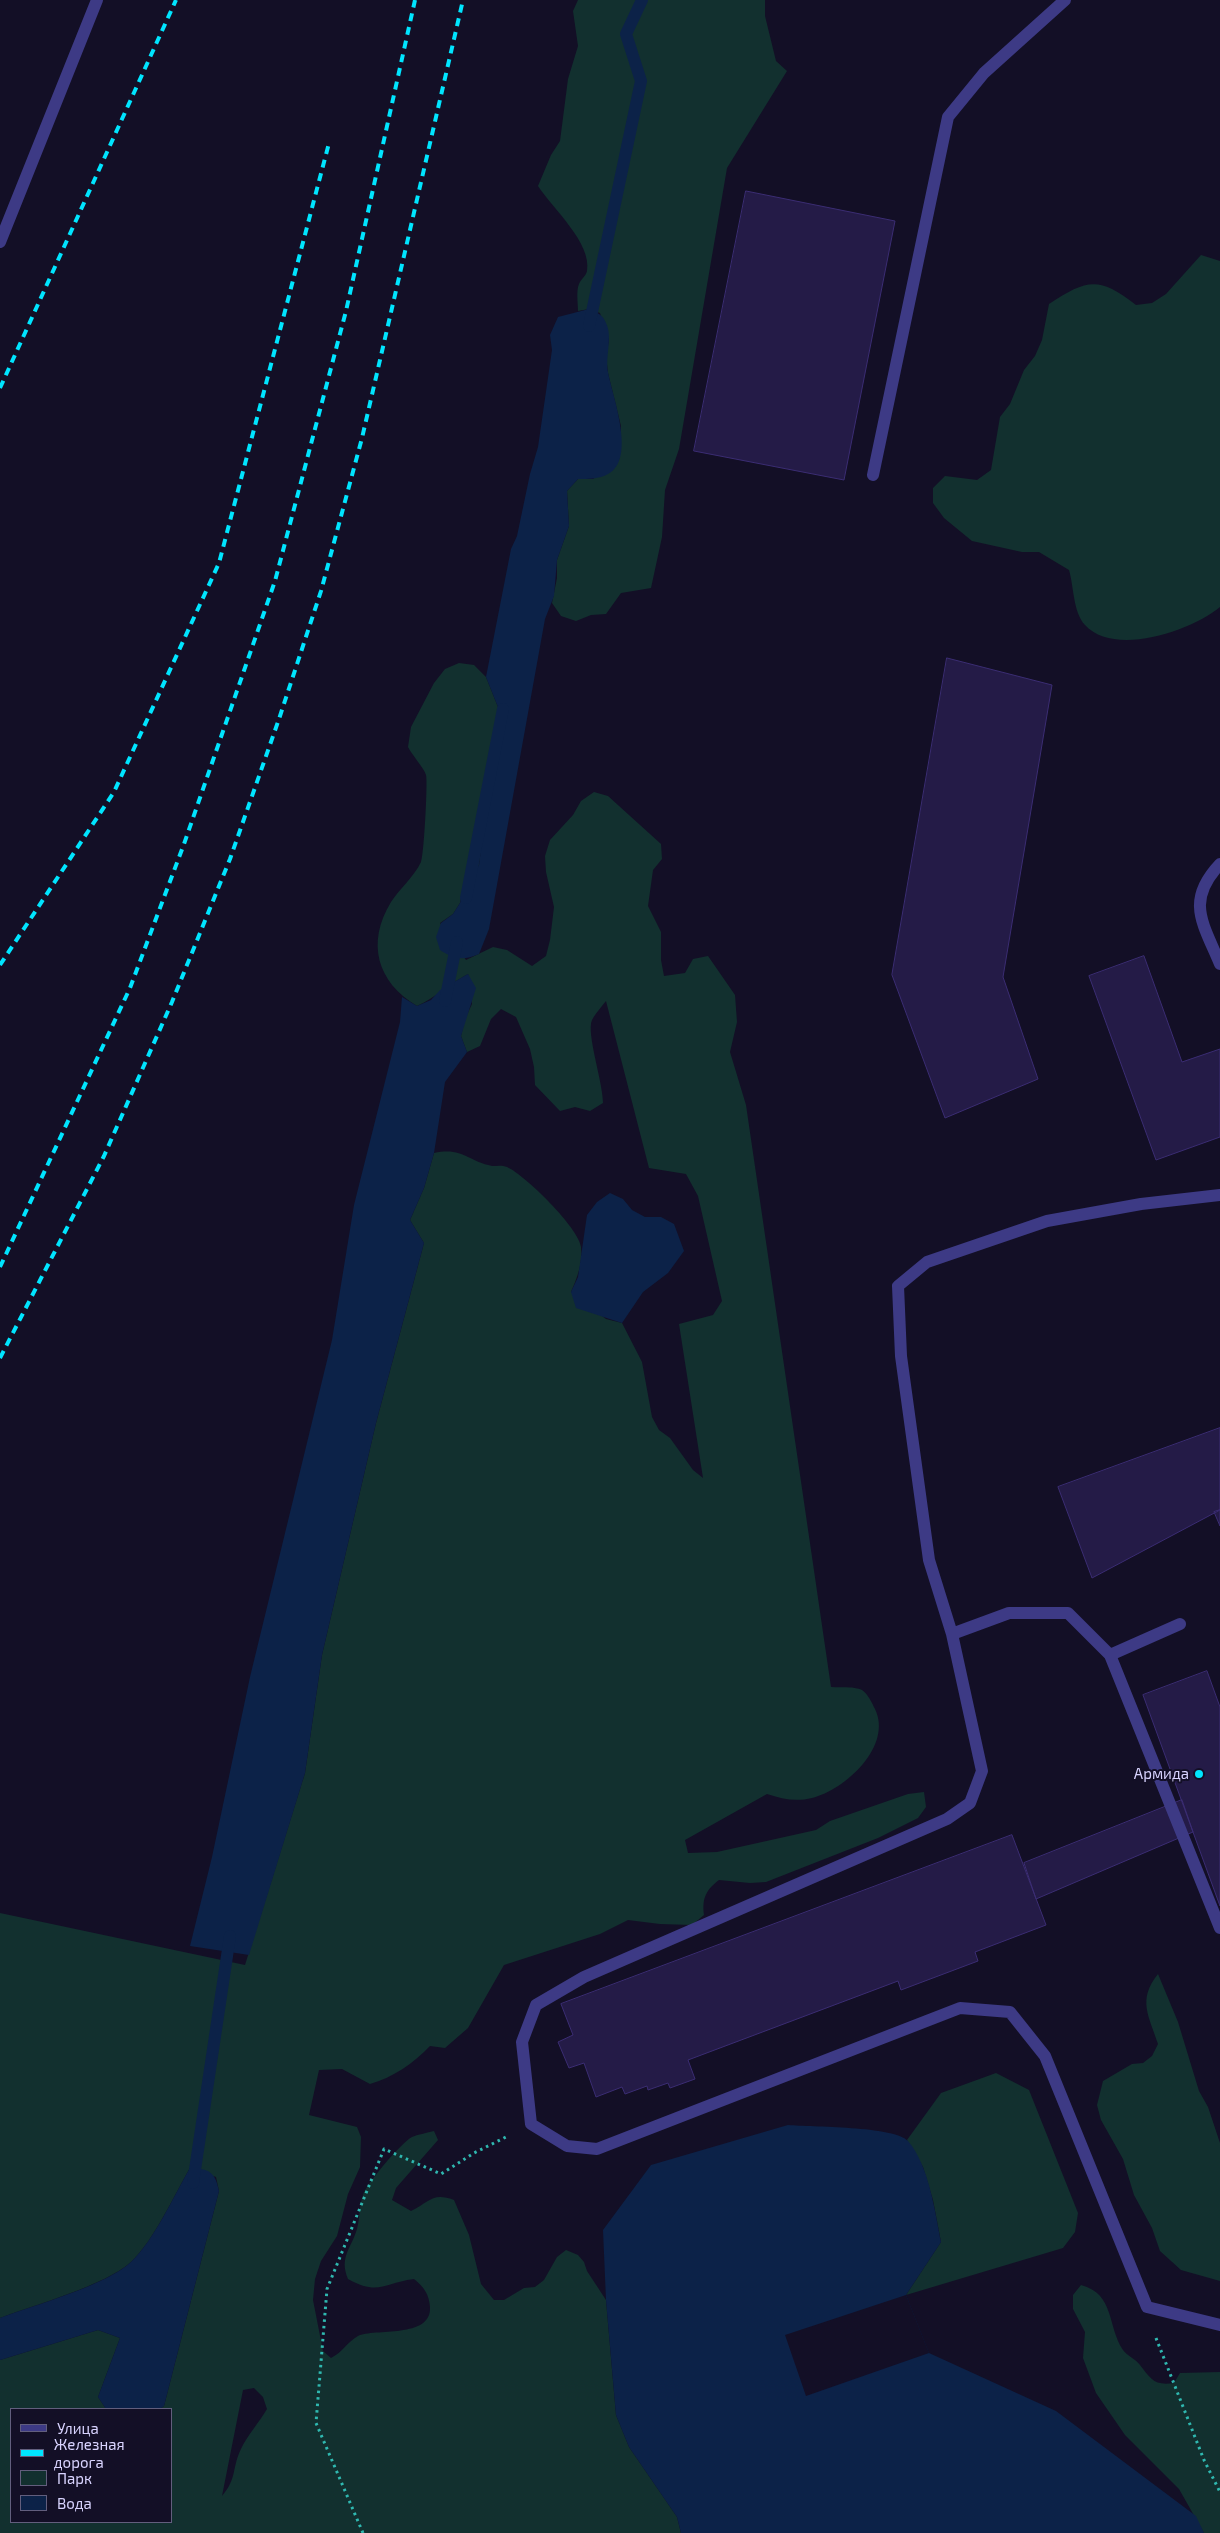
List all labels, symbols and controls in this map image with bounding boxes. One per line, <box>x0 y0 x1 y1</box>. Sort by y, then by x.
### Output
place label: Армида <box>1134 1765 1189 1783</box>
marker: Армида <box>1193 1768 1205 1780</box>
legend <box>10 2408 172 2523</box>
text: Улица <box>57 2419 99 2437</box>
text: Железная дорога <box>54 2435 125 2471</box>
text: Парк <box>57 2469 92 2487</box>
text: Вода <box>57 2494 92 2512</box>

